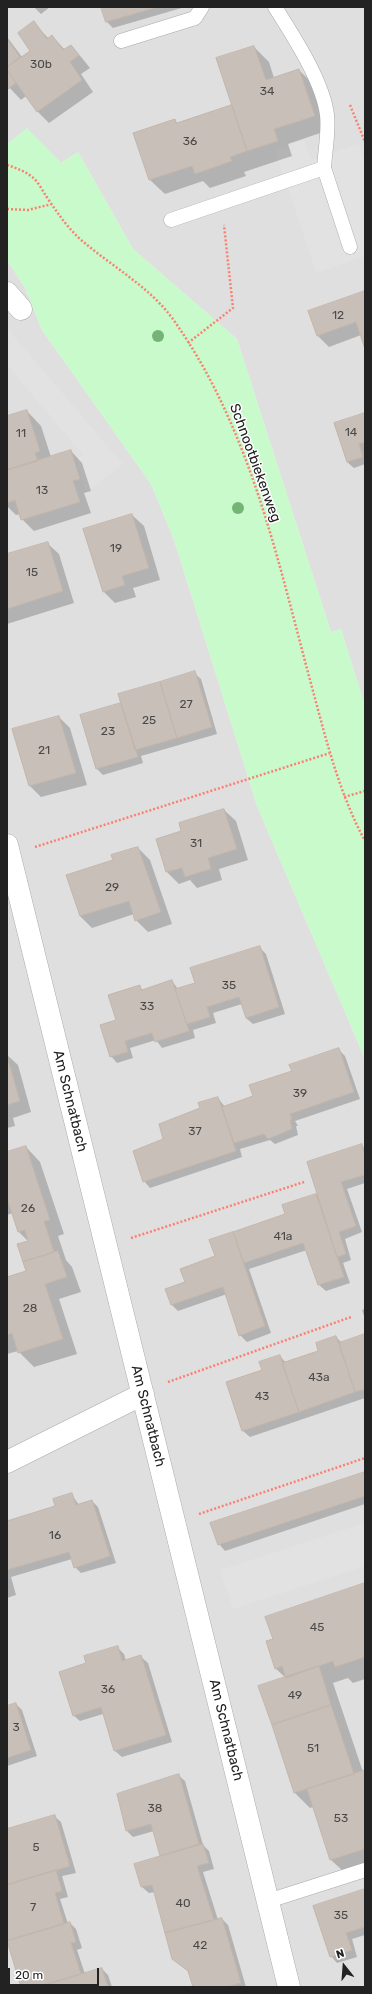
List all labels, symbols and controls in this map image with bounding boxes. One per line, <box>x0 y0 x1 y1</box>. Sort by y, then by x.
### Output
house number: 30b <box>30 58 52 72</box>
house number: 34 <box>260 85 274 99</box>
house number: 36 <box>183 135 197 149</box>
house number: 12 <box>332 309 344 323</box>
street label: Schnootbiekenweg <box>226 401 284 525</box>
house number: 14 <box>345 426 357 440</box>
house number: 11 <box>16 427 26 441</box>
house number: 13 <box>36 484 48 498</box>
house number: 19 <box>110 542 122 556</box>
house number: 15 <box>26 566 38 580</box>
house number: 27 <box>179 698 193 712</box>
house number: 25 <box>142 714 156 728</box>
house number: 23 <box>101 725 115 739</box>
house number: 21 <box>38 744 50 758</box>
house number: 31 <box>190 837 202 851</box>
house number: 29 <box>105 881 119 895</box>
house number: 35 <box>222 979 236 993</box>
house number: 33 <box>140 1000 154 1014</box>
street label: Am Schnatbach <box>49 1048 91 1154</box>
house number: 39 <box>293 1087 307 1101</box>
house number: 37 <box>188 1125 202 1139</box>
house number: 26 <box>21 1202 35 1216</box>
house number: 41a <box>274 1230 292 1244</box>
house number: 28 <box>23 1302 37 1316</box>
street label: Am Schnatbach <box>127 1363 169 1469</box>
house number: 43a <box>308 1371 330 1385</box>
house number: 43 <box>255 1390 269 1404</box>
house number: 16 <box>49 1529 61 1543</box>
house number: 45 <box>310 1621 324 1635</box>
street label: Am Schnatbach <box>205 1677 247 1783</box>
house number: 36 <box>101 1683 115 1697</box>
house number: 49 <box>288 1689 302 1703</box>
house number: 3 <box>12 1721 20 1735</box>
house number: 51 <box>307 1742 319 1756</box>
house number: 38 <box>148 1802 162 1816</box>
house number: 53 <box>334 1812 348 1826</box>
house number: 5 <box>32 1841 40 1855</box>
house number: 40 <box>175 1897 191 1911</box>
house number: 7 <box>30 1901 36 1915</box>
house number: 35 <box>334 1909 348 1923</box>
house number: 42 <box>193 1939 207 1953</box>
north arrow <box>324 1946 364 1986</box>
text: N <box>335 1947 346 1961</box>
scale bar <box>10 1960 101 1986</box>
text: 20 m <box>15 1968 43 1982</box>

